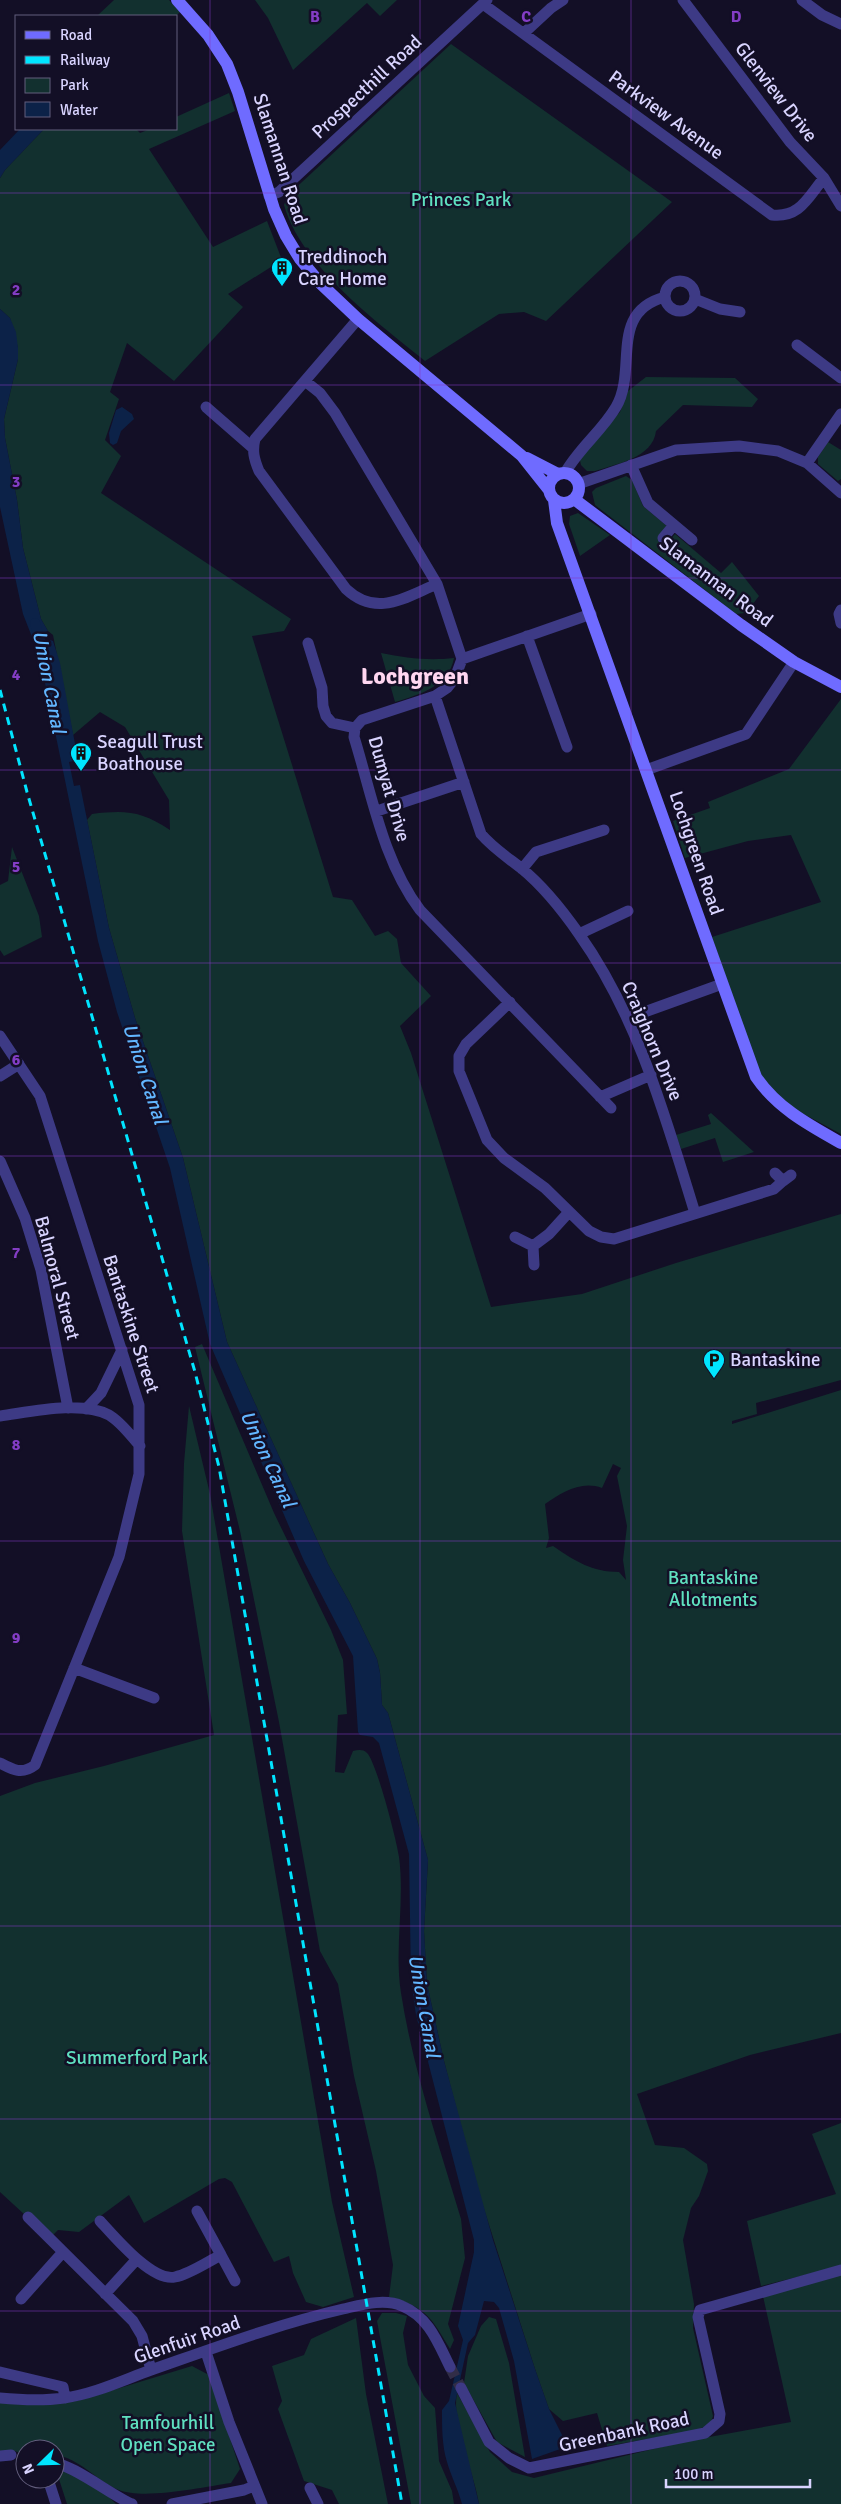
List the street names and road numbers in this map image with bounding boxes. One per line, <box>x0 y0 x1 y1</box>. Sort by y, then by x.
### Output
street label: Prospecthill Road <box>307 30 427 144</box>
street label: Glenview Drive <box>729 37 823 147</box>
street label: Parkview Avenue <box>604 65 728 165</box>
street label: Slamannan Road <box>248 91 312 227</box>
street label: Slamannan Road <box>654 531 778 633</box>
street label: Dumyat Drive <box>362 733 416 845</box>
street label: Lochgreen Road <box>664 788 728 918</box>
street label: Craighorn Drive <box>616 978 688 1104</box>
street label: Balmoral Street <box>29 1213 85 1343</box>
street label: Bantaskine Street <box>97 1252 165 1397</box>
street label: Glenfuir Road <box>131 2311 243 2369</box>
street label: Greenbank Road <box>557 2406 691 2458</box>

